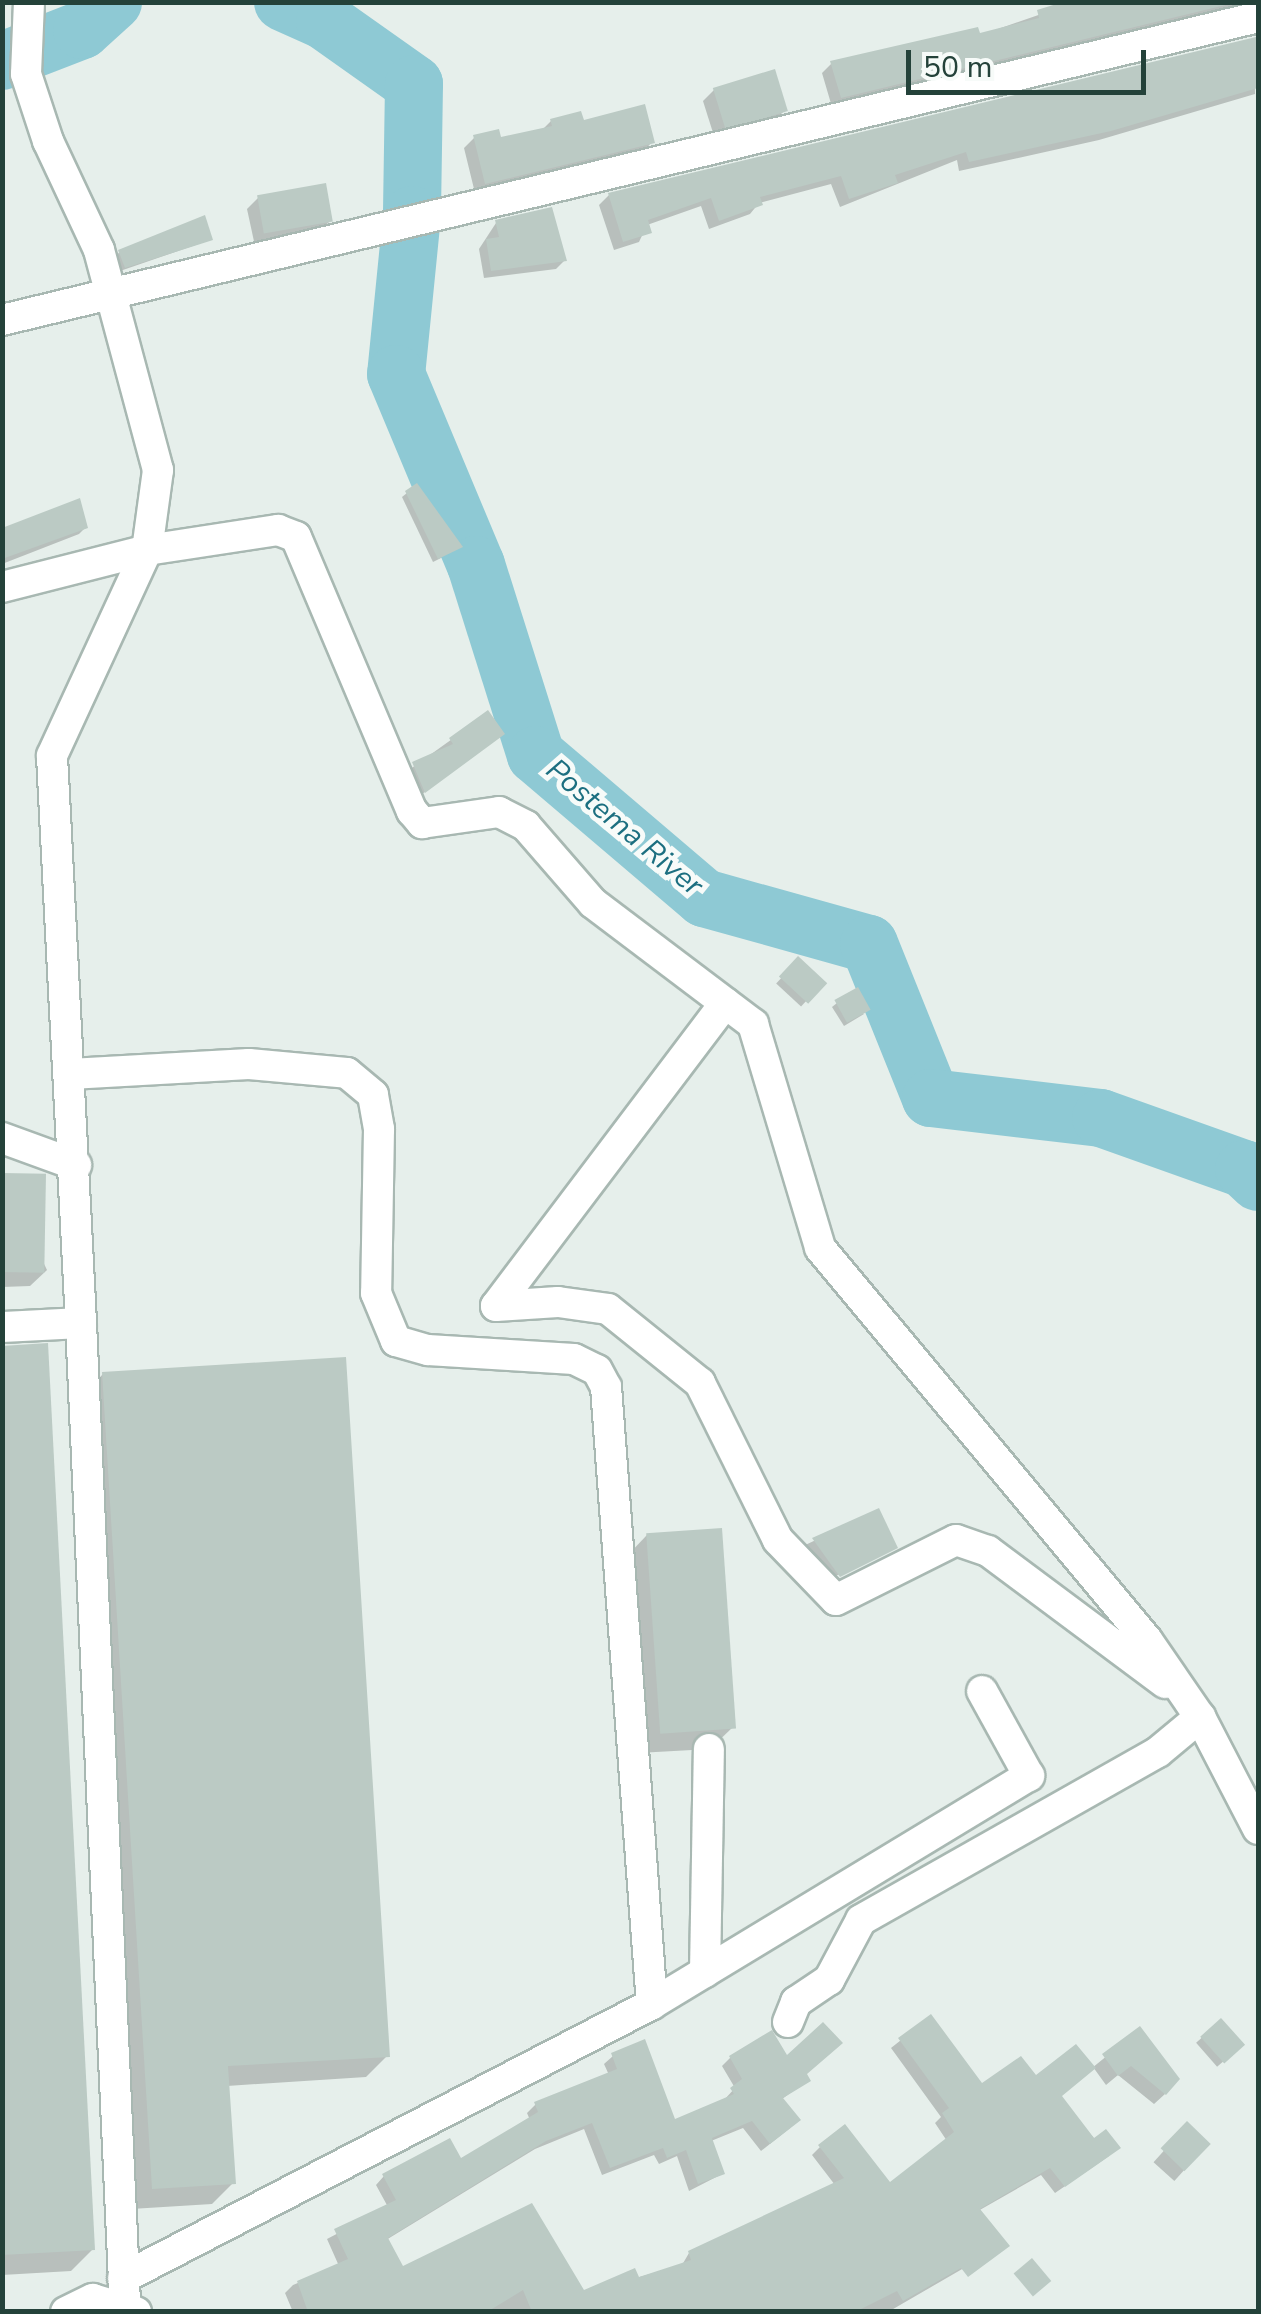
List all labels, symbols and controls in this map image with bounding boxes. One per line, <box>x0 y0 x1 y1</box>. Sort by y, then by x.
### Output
scale bar <box>911 30 1151 92</box>
text: 50 m <box>923 47 992 88</box>
water label: Postema River <box>538 752 710 904</box>

